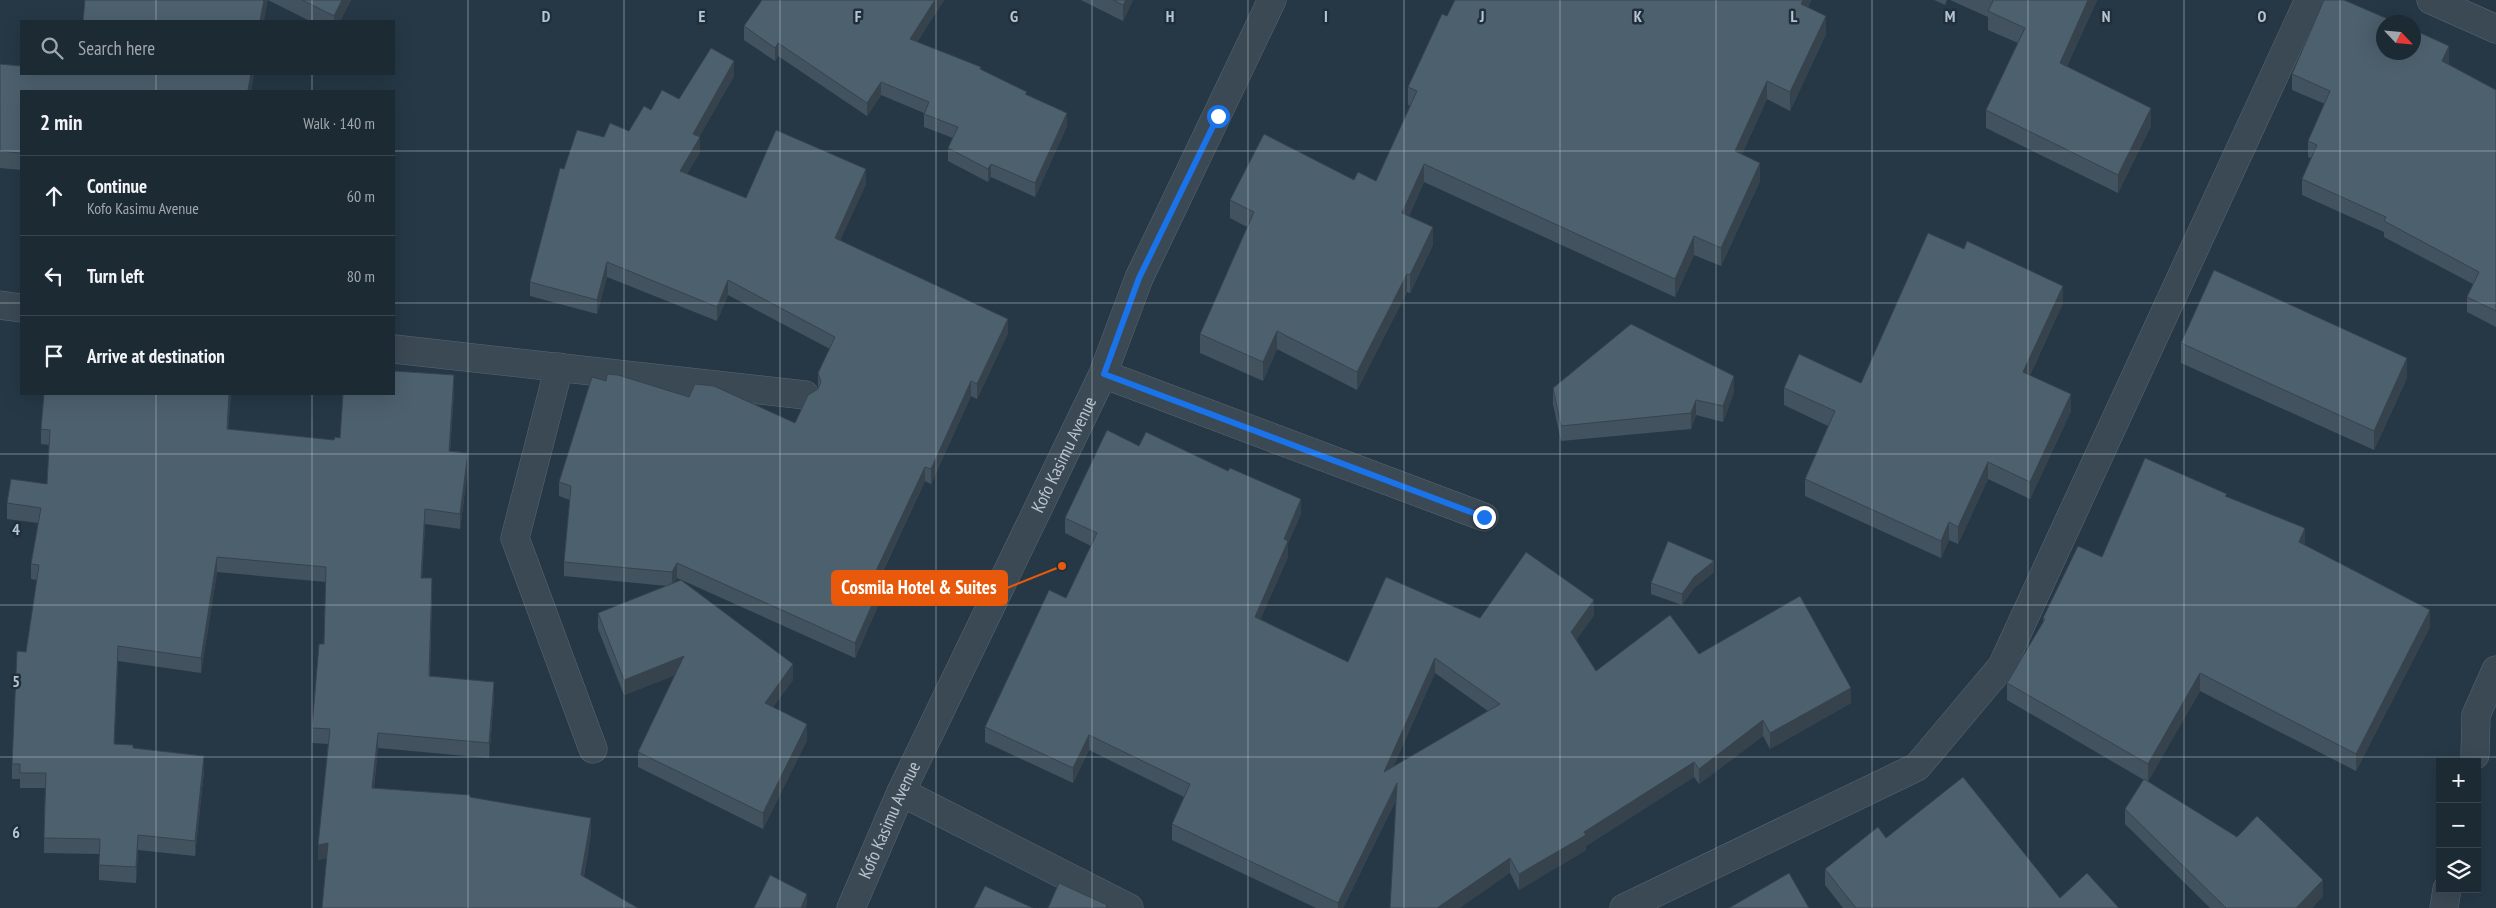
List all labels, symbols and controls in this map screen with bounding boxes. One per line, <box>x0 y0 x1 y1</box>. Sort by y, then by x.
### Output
text: D <box>542 6 551 26</box>
text: E <box>699 6 706 26</box>
text: F <box>855 6 862 26</box>
text: G <box>1010 6 1018 26</box>
text: H <box>1166 6 1174 26</box>
text: I <box>1324 6 1328 26</box>
text: J <box>1479 6 1484 26</box>
text: K <box>1634 6 1643 26</box>
text: L <box>1791 6 1798 26</box>
text: M <box>1945 6 1955 26</box>
text: N <box>2102 6 2110 26</box>
text: O <box>2258 6 2267 26</box>
north arrow <box>2376 15 2421 60</box>
search box <box>20 20 395 75</box>
icon: search <box>38 34 66 62</box>
text: Search here <box>78 36 155 60</box>
route start <box>1207 105 1230 128</box>
text: 2 min <box>40 109 82 136</box>
text: Walk · 140 m <box>303 113 375 133</box>
text: Continue <box>87 174 147 198</box>
icon: ahead <box>40 182 68 210</box>
text: 60 m <box>347 186 375 206</box>
text: Kofo Kasimu Avenue <box>87 198 199 218</box>
icon: left <box>40 262 68 290</box>
text: Turn left <box>87 264 144 288</box>
text: 80 m <box>347 266 375 286</box>
icon: arrive <box>40 342 68 370</box>
text: Arrive at destination <box>87 344 225 368</box>
street label: Kofo Kasimu Avenue <box>1026 393 1101 516</box>
route end <box>1473 506 1496 529</box>
text: 4 <box>12 519 20 539</box>
callout: Cosmila Hotel & Suites <box>832 571 1007 605</box>
text: Cosmila Hotel & Suites <box>841 575 997 599</box>
text: 5 <box>12 671 20 691</box>
street label: Kofo Kasimu Avenue <box>853 757 925 882</box>
map controls <box>2436 758 2481 893</box>
button: + <box>2436 758 2481 803</box>
button: − <box>2436 803 2481 848</box>
text: 6 <box>12 822 20 842</box>
button: layers <box>2436 848 2481 893</box>

